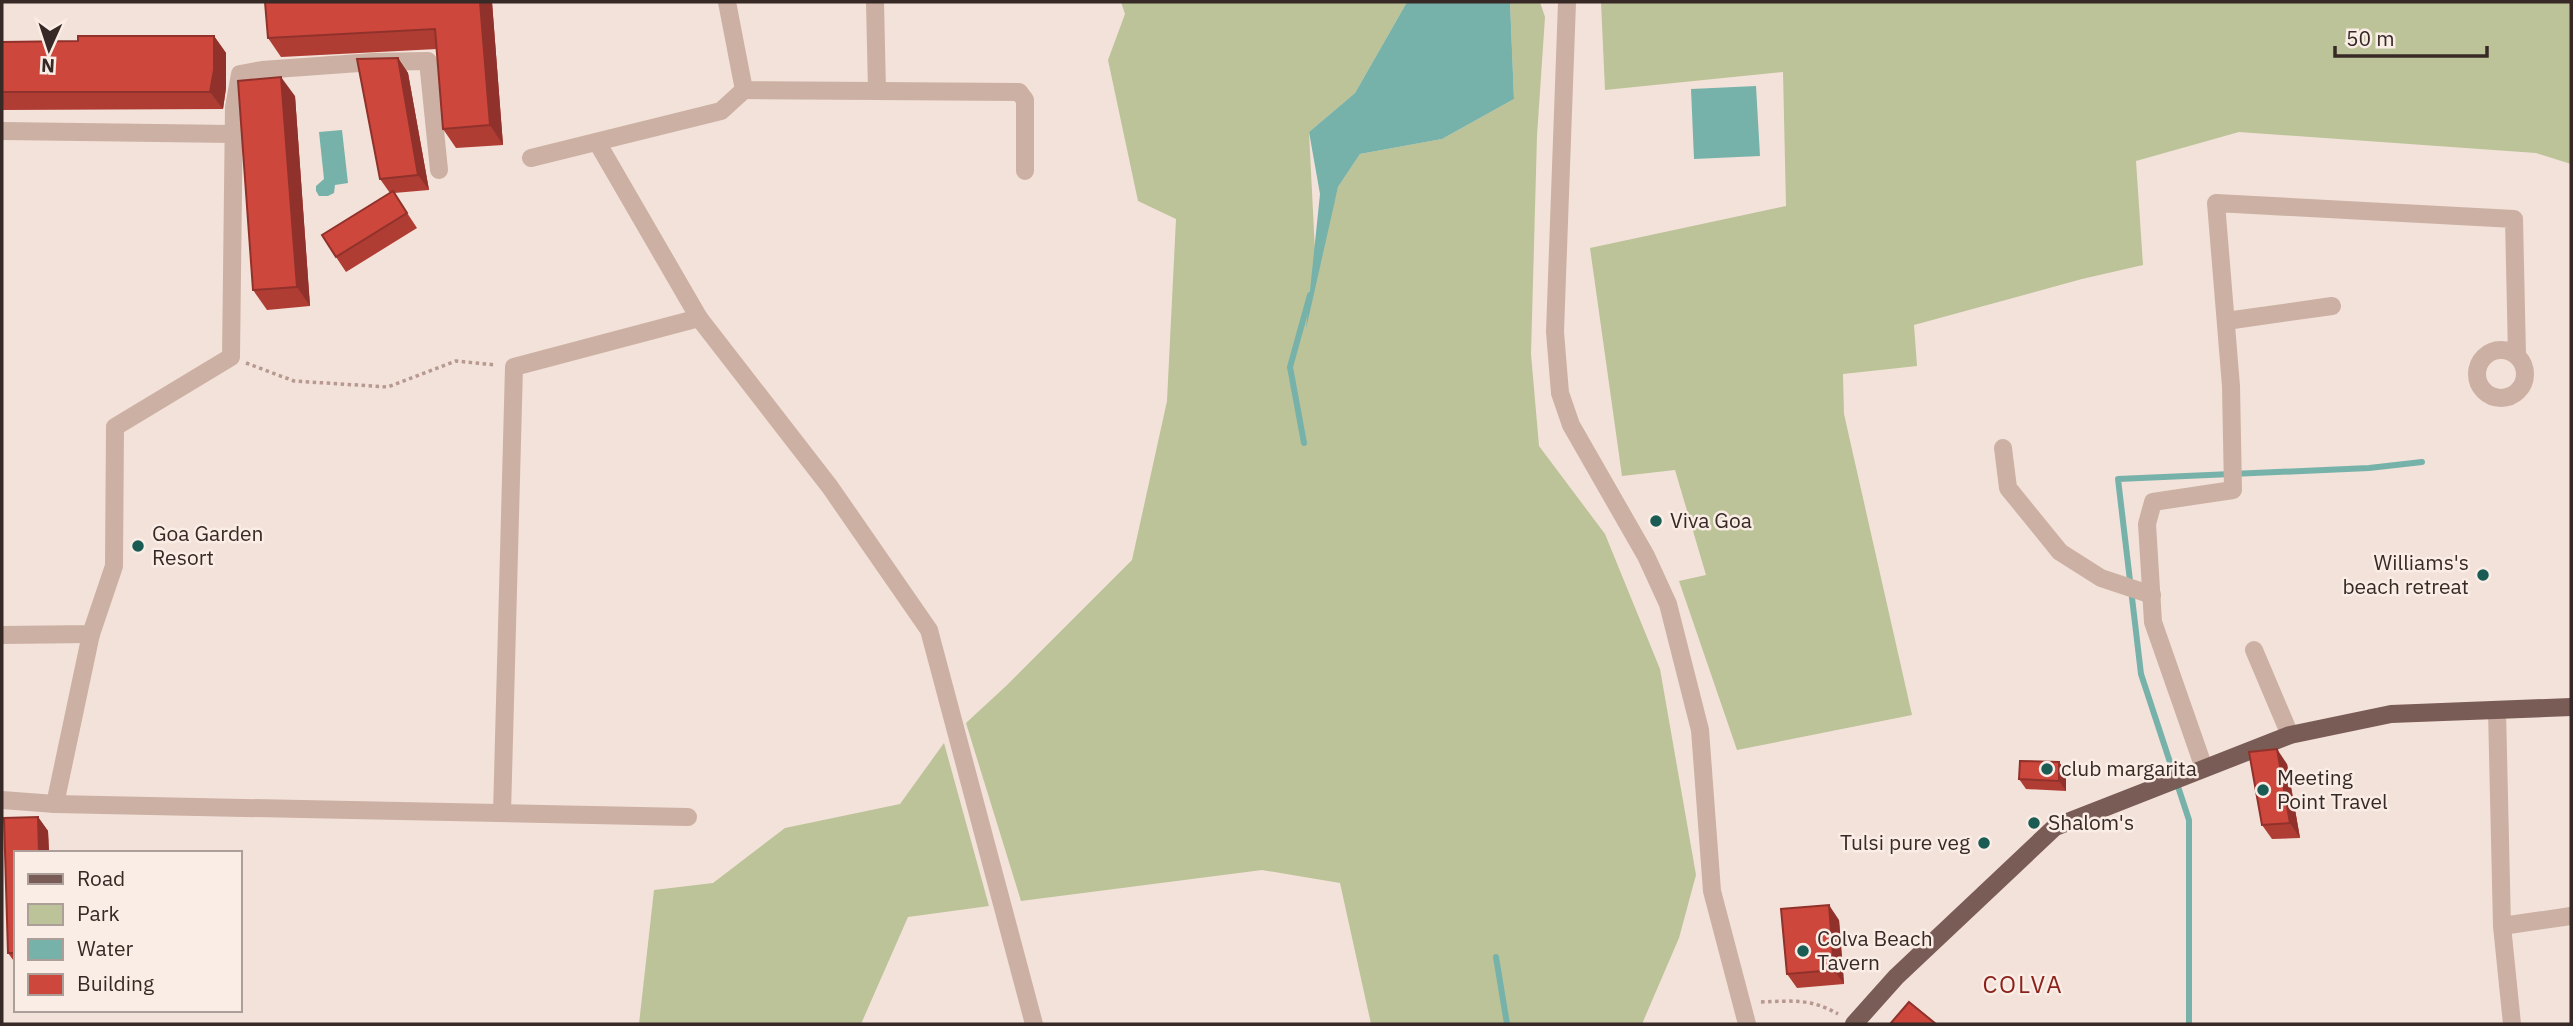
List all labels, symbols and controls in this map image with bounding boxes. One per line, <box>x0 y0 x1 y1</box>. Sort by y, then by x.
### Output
north arrow <box>14 14 84 84</box>
scale bar <box>2335 14 2487 58</box>
text: 50 m <box>2346 24 2395 52</box>
text: N <box>41 54 56 78</box>
place label: Viva Goa <box>1670 506 1752 534</box>
marker: Viva Goa <box>1648 513 1664 529</box>
place label: Goa Garden Resort <box>152 519 264 571</box>
marker: Goa Garden Resort <box>130 538 146 554</box>
place label: Williams's beach retreat <box>2342 548 2469 600</box>
marker: Williams's beach retreat <box>2475 567 2491 583</box>
place label: club margarita <box>2061 754 2197 782</box>
marker: club margarita <box>2039 761 2055 777</box>
place label: Meeting Point Travel <box>2277 763 2388 815</box>
marker: Meeting Point Travel <box>2255 782 2271 798</box>
place label: Shalom's <box>2048 808 2134 836</box>
marker: Shalom's <box>2026 815 2042 831</box>
place label: Tulsi pure veg <box>1840 828 1970 856</box>
marker: Tulsi pure veg <box>1976 835 1992 851</box>
legend <box>14 851 242 1012</box>
text: Road <box>77 864 125 892</box>
text: Park <box>77 899 120 927</box>
place label: Colva Beach Tavern <box>1817 924 1933 976</box>
text: Water <box>77 934 134 962</box>
marker: Colva Beach Tavern <box>1795 943 1811 959</box>
district label: COLVA <box>1982 968 2064 1000</box>
text: Building <box>77 969 154 997</box>

